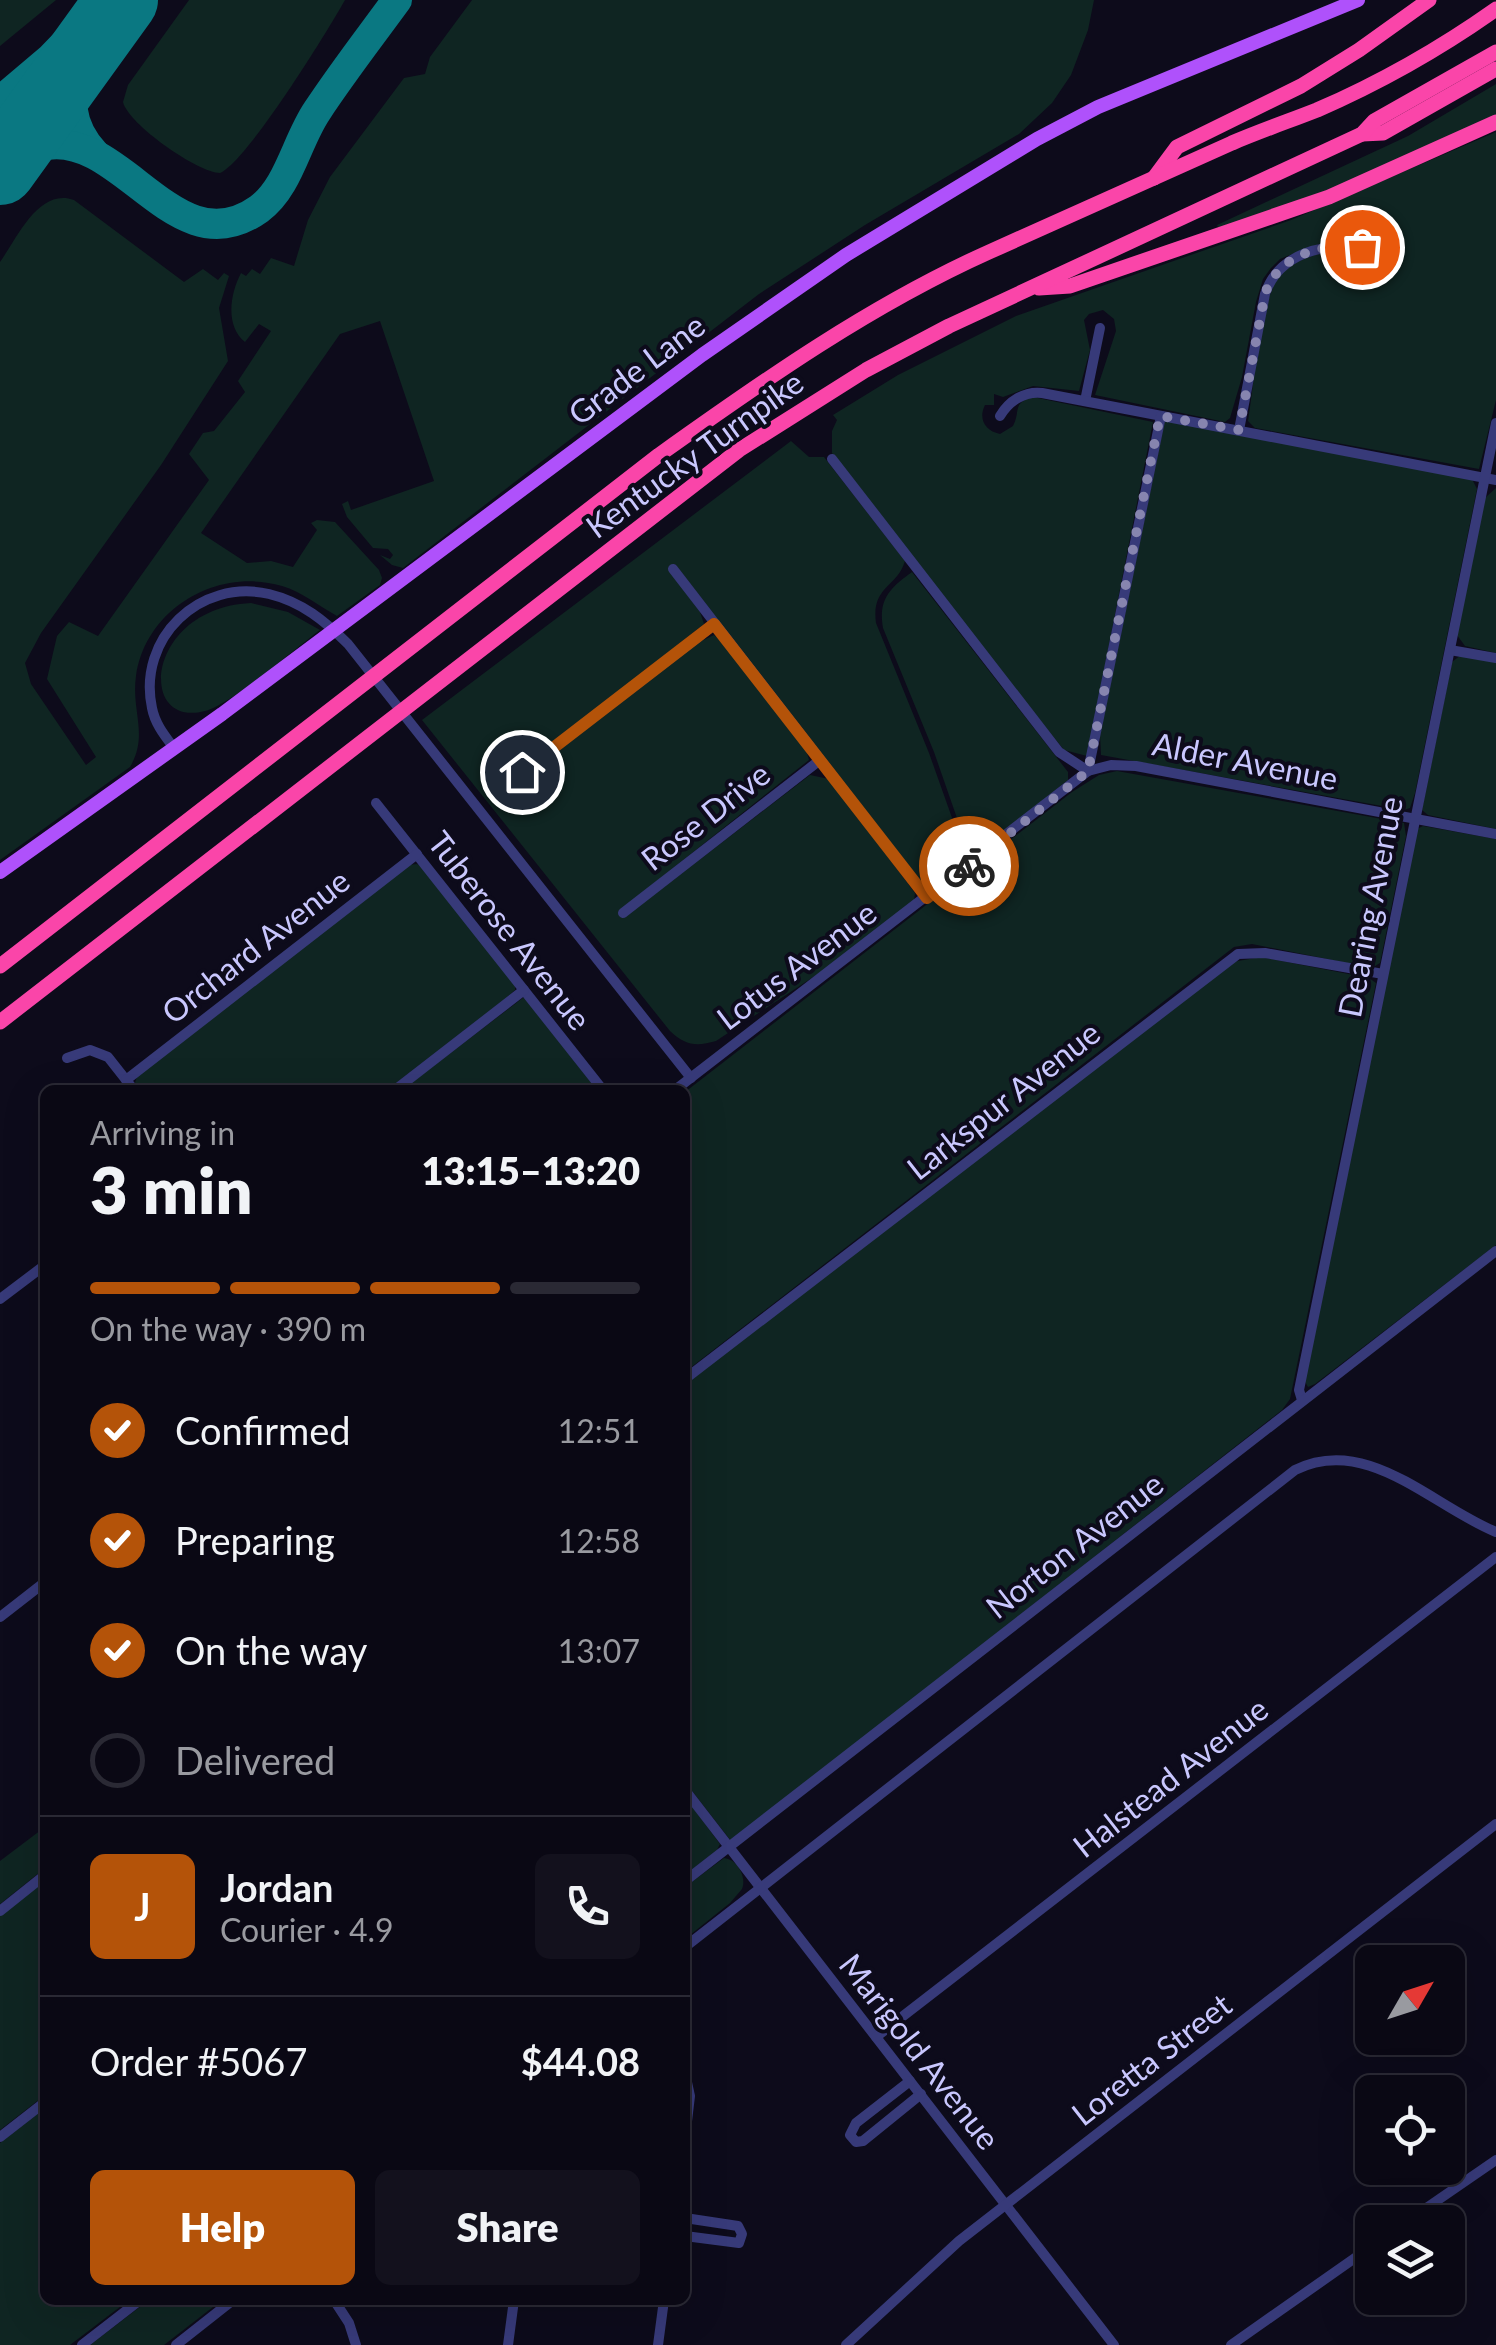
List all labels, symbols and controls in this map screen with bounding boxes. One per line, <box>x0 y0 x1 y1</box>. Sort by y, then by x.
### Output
pin <box>1320 205 1405 290</box>
icon: bag <box>1335 220 1390 275</box>
street label: Grade Lane <box>560 305 712 433</box>
street label: Kentucky Turnpike <box>578 362 810 546</box>
street label: Alder Avenue <box>1149 723 1341 798</box>
pin <box>480 730 565 815</box>
icon: home <box>495 745 550 800</box>
street label: Rose Drive <box>633 754 777 878</box>
street label: Dearing Avenue <box>1329 793 1410 1020</box>
courier <box>919 816 1019 916</box>
street label: Tuberose Avenue <box>421 823 600 1037</box>
icon: bike <box>942 839 997 894</box>
street label: Orchard Avenue <box>153 860 357 1031</box>
street label: Lotus Avenue <box>709 892 883 1037</box>
street label: Larkspur Avenue <box>899 1012 1107 1187</box>
text: Arriving in <box>90 1113 235 1152</box>
text: 13:15–13:20 <box>421 1147 640 1193</box>
text: 3 min <box>90 1150 252 1228</box>
text: On the way · 390 m <box>90 1309 366 1348</box>
icon: check <box>90 1403 145 1458</box>
text: Confirmed <box>175 1407 351 1453</box>
text: 12:51 <box>558 1411 640 1450</box>
street label: Norton Avenue <box>978 1464 1170 1626</box>
icon: check <box>90 1513 145 1568</box>
text: Preparing <box>175 1517 335 1563</box>
text: 12:58 <box>558 1521 640 1560</box>
icon: check <box>90 1623 145 1678</box>
text: On the way <box>175 1627 367 1673</box>
text: 13:07 <box>558 1631 640 1670</box>
street label: Halstead Avenue <box>1065 1689 1275 1865</box>
text: Delivered <box>175 1737 335 1783</box>
button: phone <box>535 1854 640 1959</box>
text: Jordan <box>220 1864 333 1910</box>
text: J <box>134 1883 151 1929</box>
text: Courier · 4.9 <box>220 1910 394 1949</box>
street label: Marigold Avenue <box>832 1945 1009 2157</box>
north arrow <box>1355 1945 1465 2055</box>
map controls <box>1355 1945 1465 2315</box>
street label: Loretta Street <box>1064 1984 1239 2133</box>
text: Order #5067 <box>90 2038 307 2084</box>
text: $44.08 <box>521 2038 640 2084</box>
button: locate <box>1355 2075 1465 2185</box>
button: Help <box>90 2170 355 2285</box>
button: Share <box>375 2170 640 2285</box>
button: layers <box>1355 2205 1465 2315</box>

